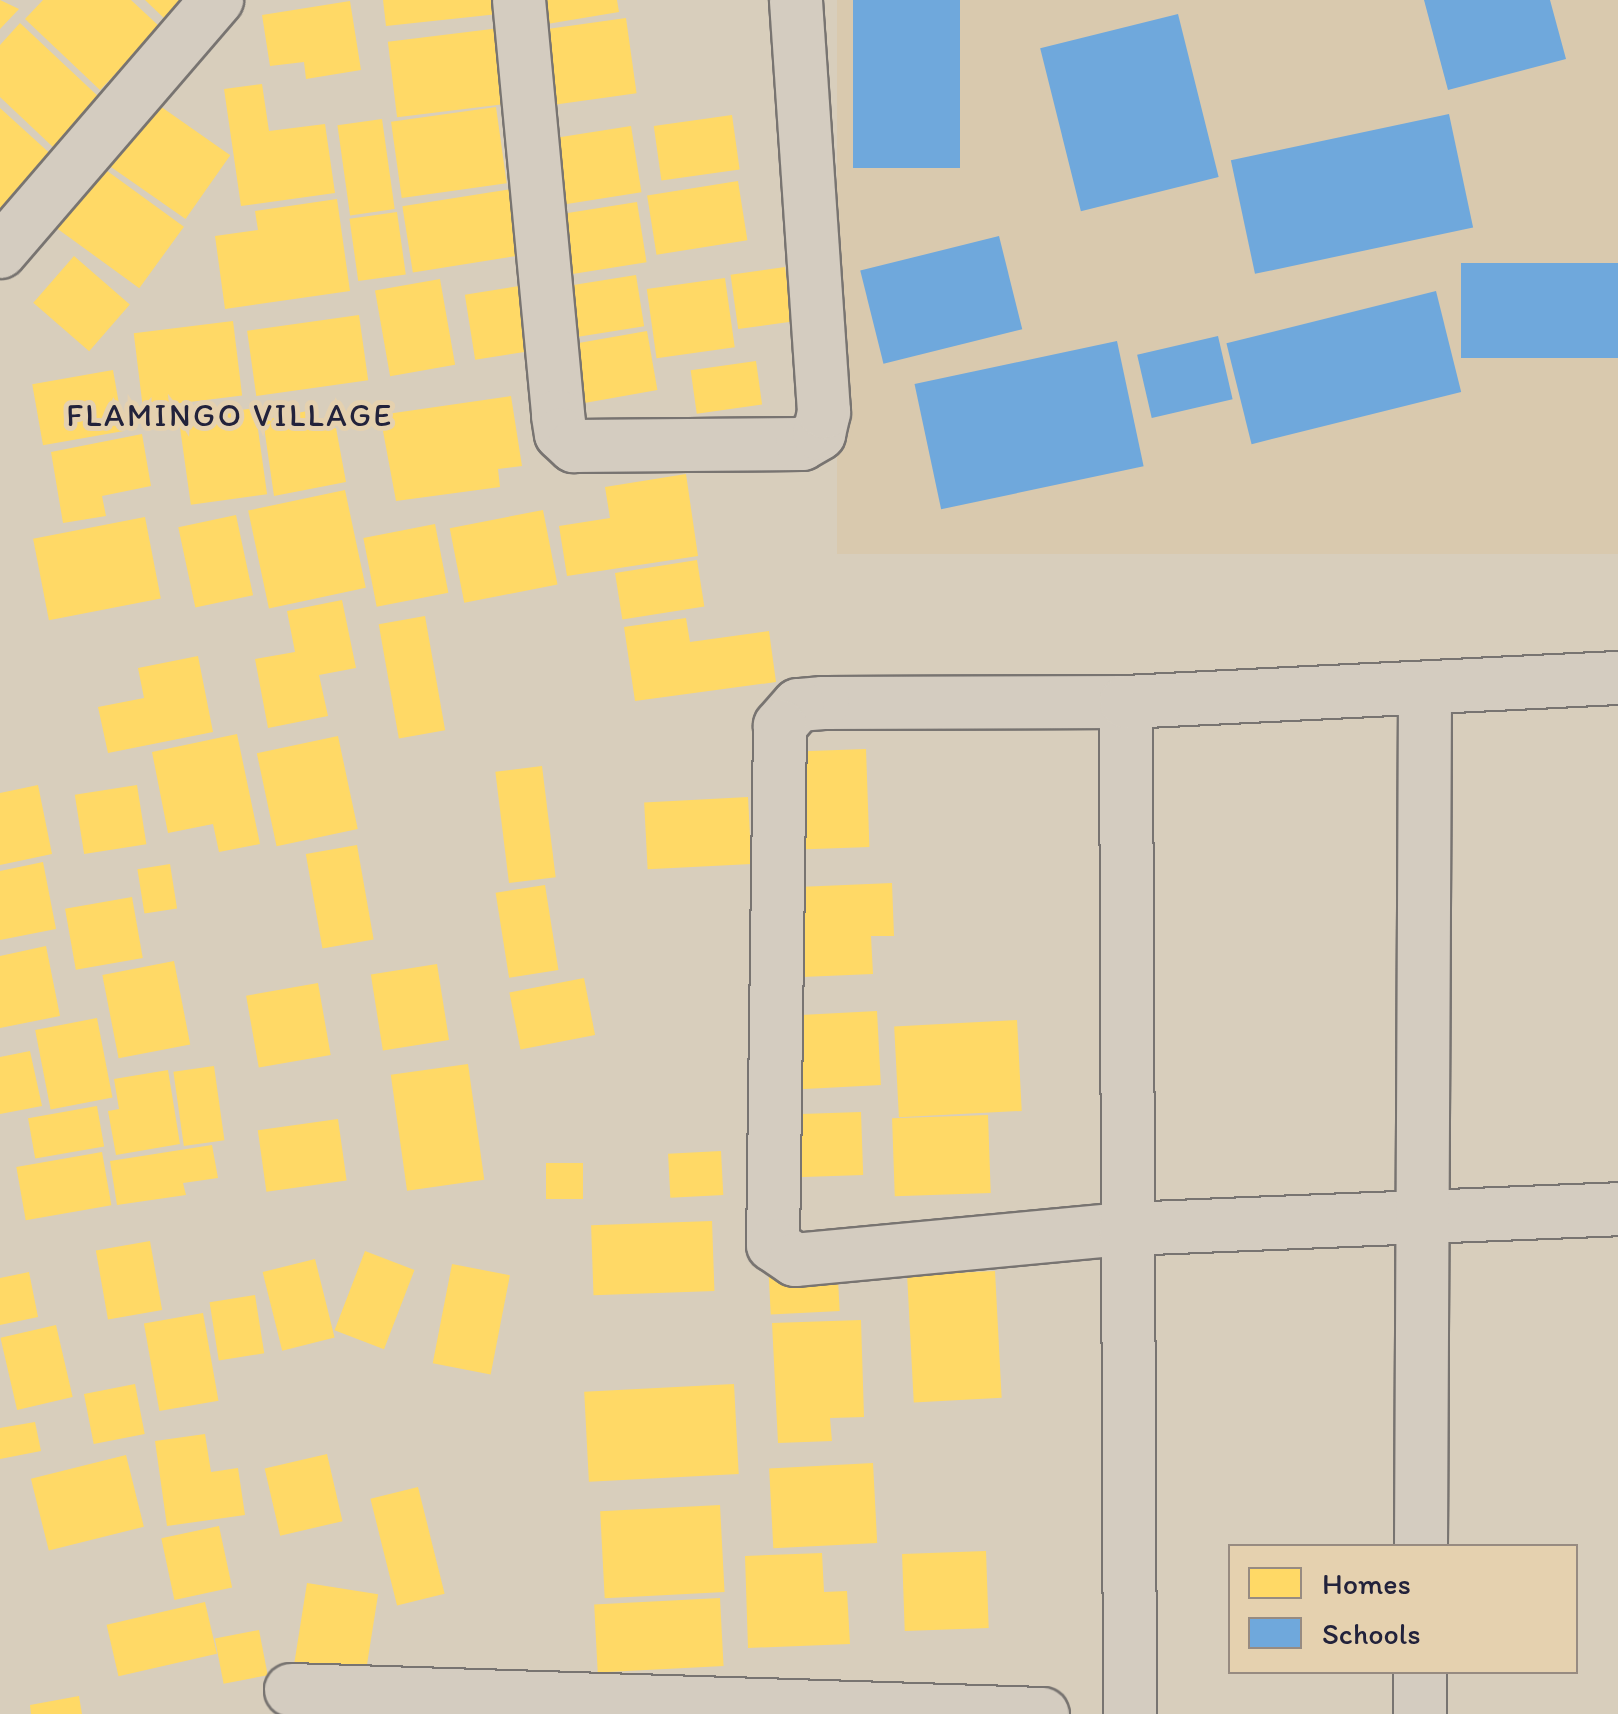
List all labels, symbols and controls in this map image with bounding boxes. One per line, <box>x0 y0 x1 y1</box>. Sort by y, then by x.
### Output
district label: FLAMINGO VILLAGE <box>68 396 392 434</box>
legend <box>1228 1544 1578 1674</box>
text: Homes <box>1322 1565 1411 1602</box>
text: Schools <box>1322 1615 1421 1652</box>

